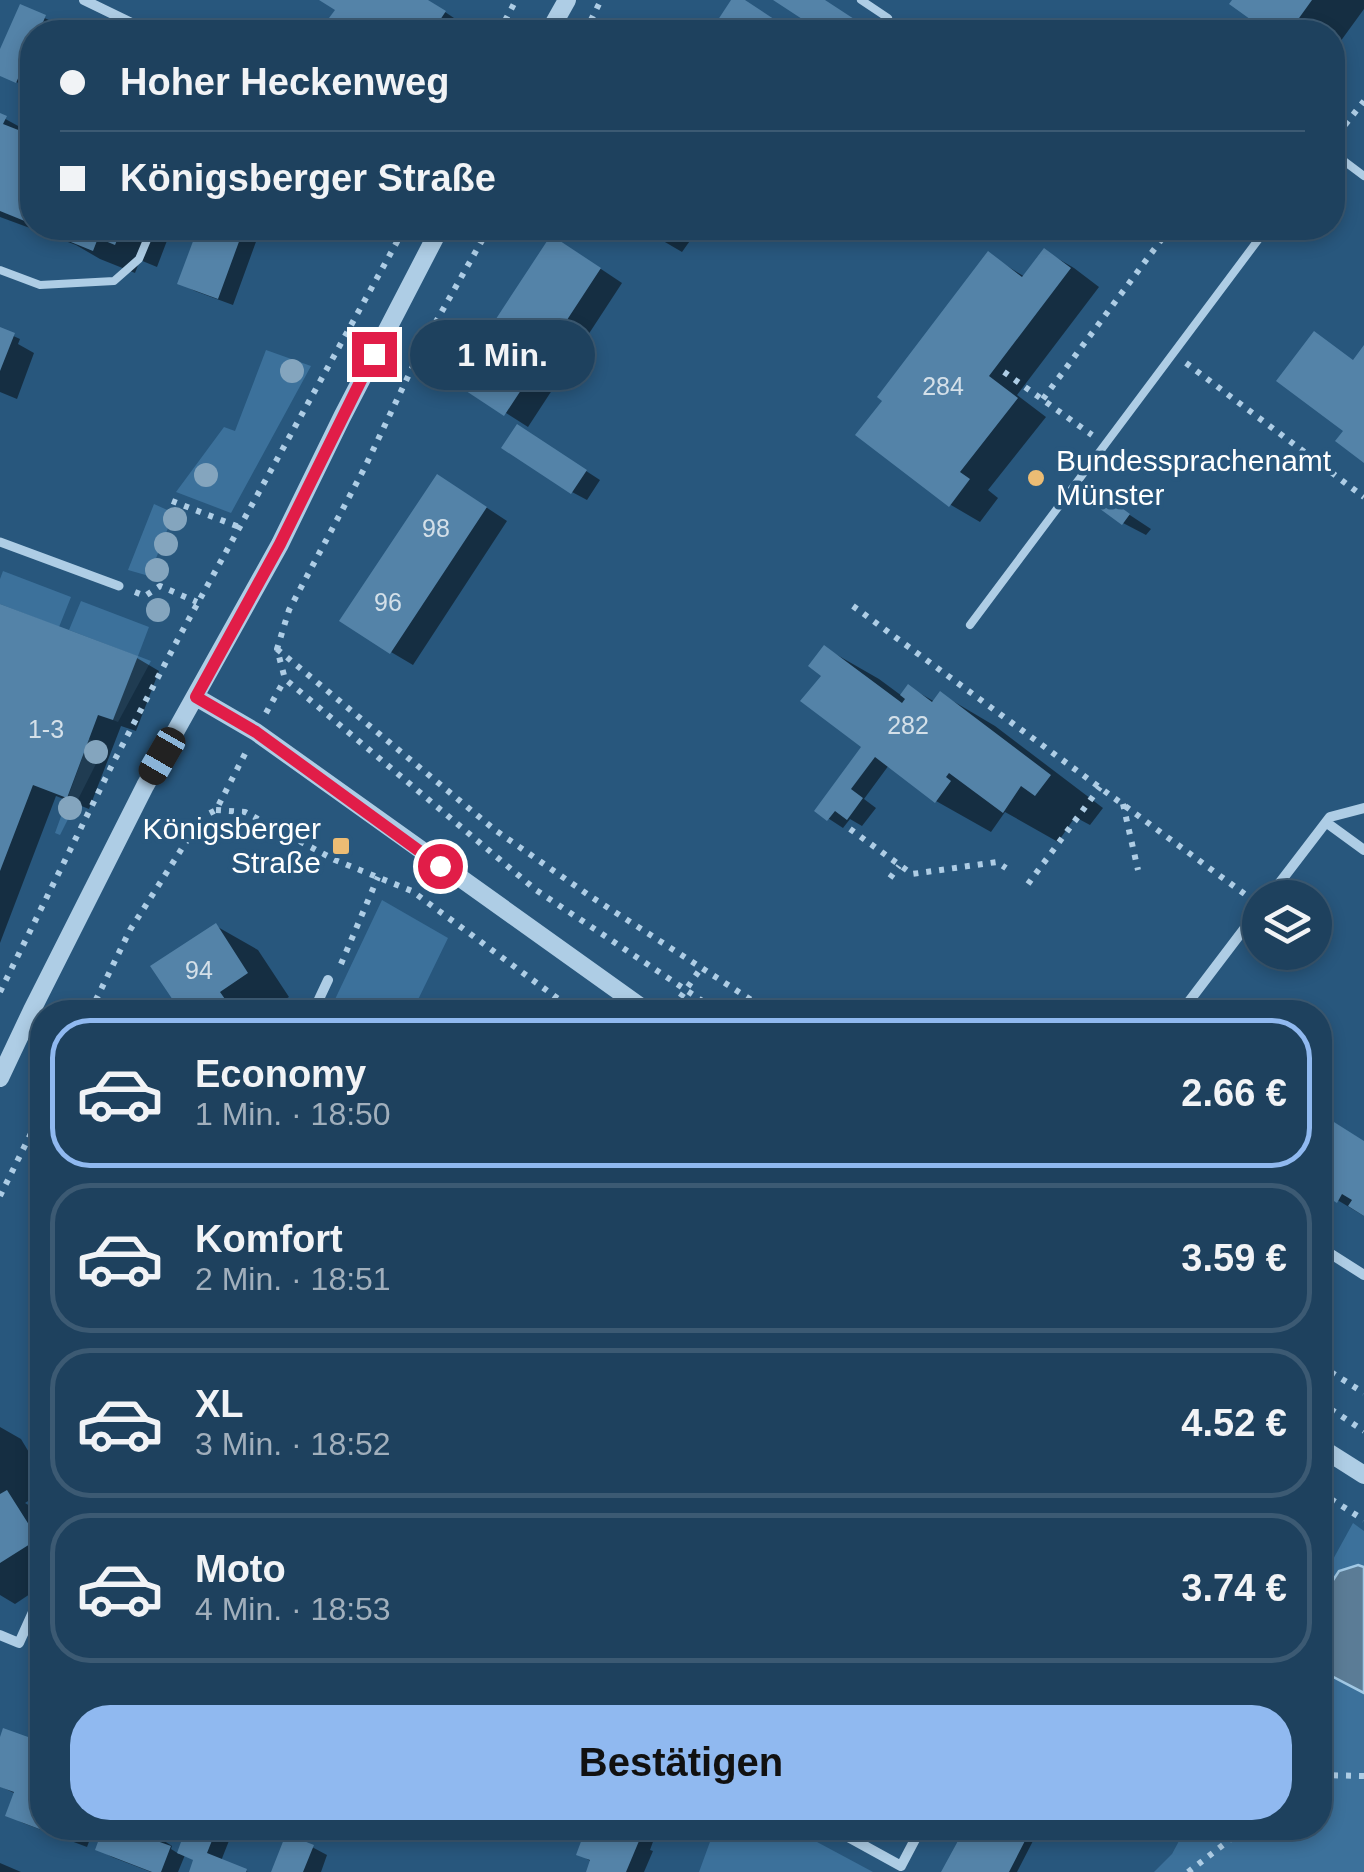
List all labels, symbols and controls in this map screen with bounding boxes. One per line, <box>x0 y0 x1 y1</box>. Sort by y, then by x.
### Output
text: Hoher Heckenweg <box>120 61 449 103</box>
text: Königsberger Straße <box>120 157 496 199</box>
callout: 1 Min. <box>409 319 594 389</box>
route end <box>352 332 397 377</box>
text: 1 Min. <box>457 337 548 373</box>
house number: 284 <box>922 372 964 400</box>
place label: Bundessprachenamt Münster <box>1056 444 1332 511</box>
marker: Bundessprachenamt Münster <box>1025 467 1047 489</box>
house number: 98 <box>422 514 450 542</box>
house number: 96 <box>374 588 402 616</box>
house number: 282 <box>887 711 929 739</box>
house number: 1-3 <box>28 715 64 743</box>
car <box>134 723 190 789</box>
place label: Königsberger Straße <box>143 812 321 879</box>
marker: Königsberger Straße <box>330 835 352 857</box>
route start <box>418 844 463 889</box>
map controls <box>1242 880 1332 970</box>
button: layers <box>1242 880 1332 970</box>
house number: 94 <box>185 956 213 984</box>
icon: car <box>75 1048 165 1138</box>
text: Economy <box>195 1053 366 1095</box>
text: 2.66 € <box>1181 1072 1287 1114</box>
text: 1 Min. · 18:50 <box>195 1096 391 1132</box>
icon: car <box>75 1213 165 1303</box>
text: Komfort <box>195 1218 343 1260</box>
text: 3.59 € <box>1181 1237 1287 1279</box>
text: 2 Min. · 18:51 <box>195 1261 391 1297</box>
icon: car <box>75 1378 165 1468</box>
text: XL <box>195 1383 244 1425</box>
text: 4.52 € <box>1181 1402 1287 1444</box>
text: 3 Min. · 18:52 <box>195 1426 391 1462</box>
icon: car <box>75 1543 165 1633</box>
text: Moto <box>195 1548 286 1590</box>
text: 3.74 € <box>1181 1567 1287 1609</box>
text: 4 Min. · 18:53 <box>195 1591 391 1627</box>
button: Bestätigen <box>70 1705 1292 1820</box>

